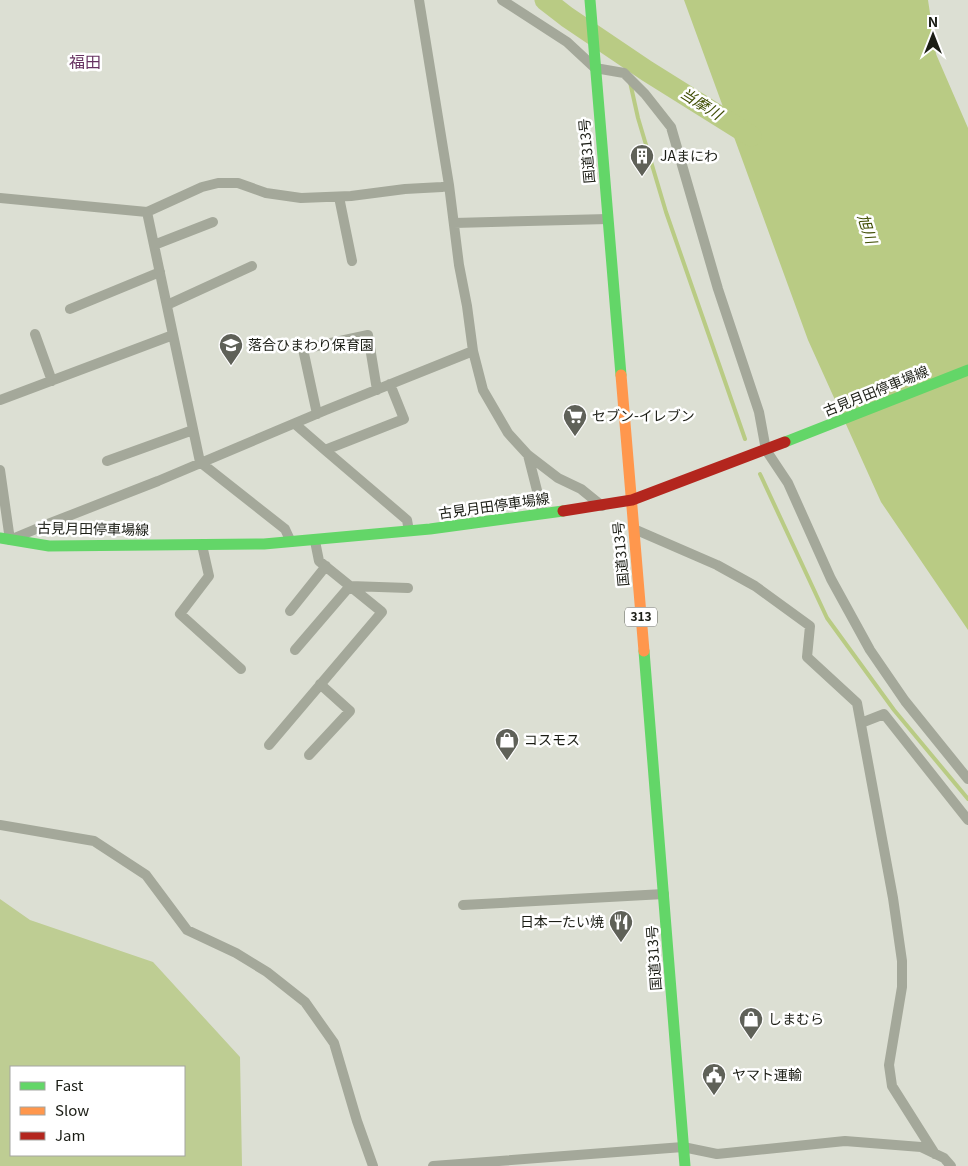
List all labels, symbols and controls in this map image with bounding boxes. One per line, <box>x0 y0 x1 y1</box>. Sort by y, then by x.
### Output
north arrow <box>908 10 958 60</box>
text: N <box>928 11 938 31</box>
district label: 福田 <box>69 49 101 73</box>
water label: 当摩川 <box>677 82 728 125</box>
street label: 国道313号 <box>573 118 599 184</box>
building icon: JAまにわ <box>629 143 655 177</box>
place label: JAまにわ <box>660 145 718 165</box>
water label: 旭川 <box>854 211 884 248</box>
school or university icon: 落合ひまわり保育園 <box>218 332 244 366</box>
place label: 落合ひまわり保育園 <box>248 334 374 354</box>
street label: 古見月田停車場線 <box>820 360 931 420</box>
supermarket icon: セブン-イレブン <box>562 403 588 437</box>
place label: セブン-イレブン <box>592 405 695 425</box>
street label: 古見月田停車場線 <box>437 487 551 523</box>
street label: 古見月田停車場線 <box>37 517 149 539</box>
street label: 国道313号 <box>607 521 633 587</box>
road number: 313 <box>625 608 657 626</box>
shop icon: コスモス <box>494 727 520 761</box>
place label: コスモス <box>524 729 580 749</box>
restaurant icon: 日本一たい焼 <box>608 909 634 943</box>
place label: 日本一たい焼 <box>520 911 604 931</box>
street label: 国道313号 <box>641 925 665 991</box>
shop icon: しまむら <box>738 1006 764 1040</box>
place label: しまむら <box>768 1008 824 1028</box>
public building icon: ヤマト運輸 <box>701 1062 727 1096</box>
place label: ヤマト運輸 <box>732 1064 802 1084</box>
legend <box>10 1066 185 1156</box>
text: Fast <box>55 1074 84 1095</box>
text: Slow <box>55 1099 89 1120</box>
text: Jam <box>55 1124 85 1145</box>

